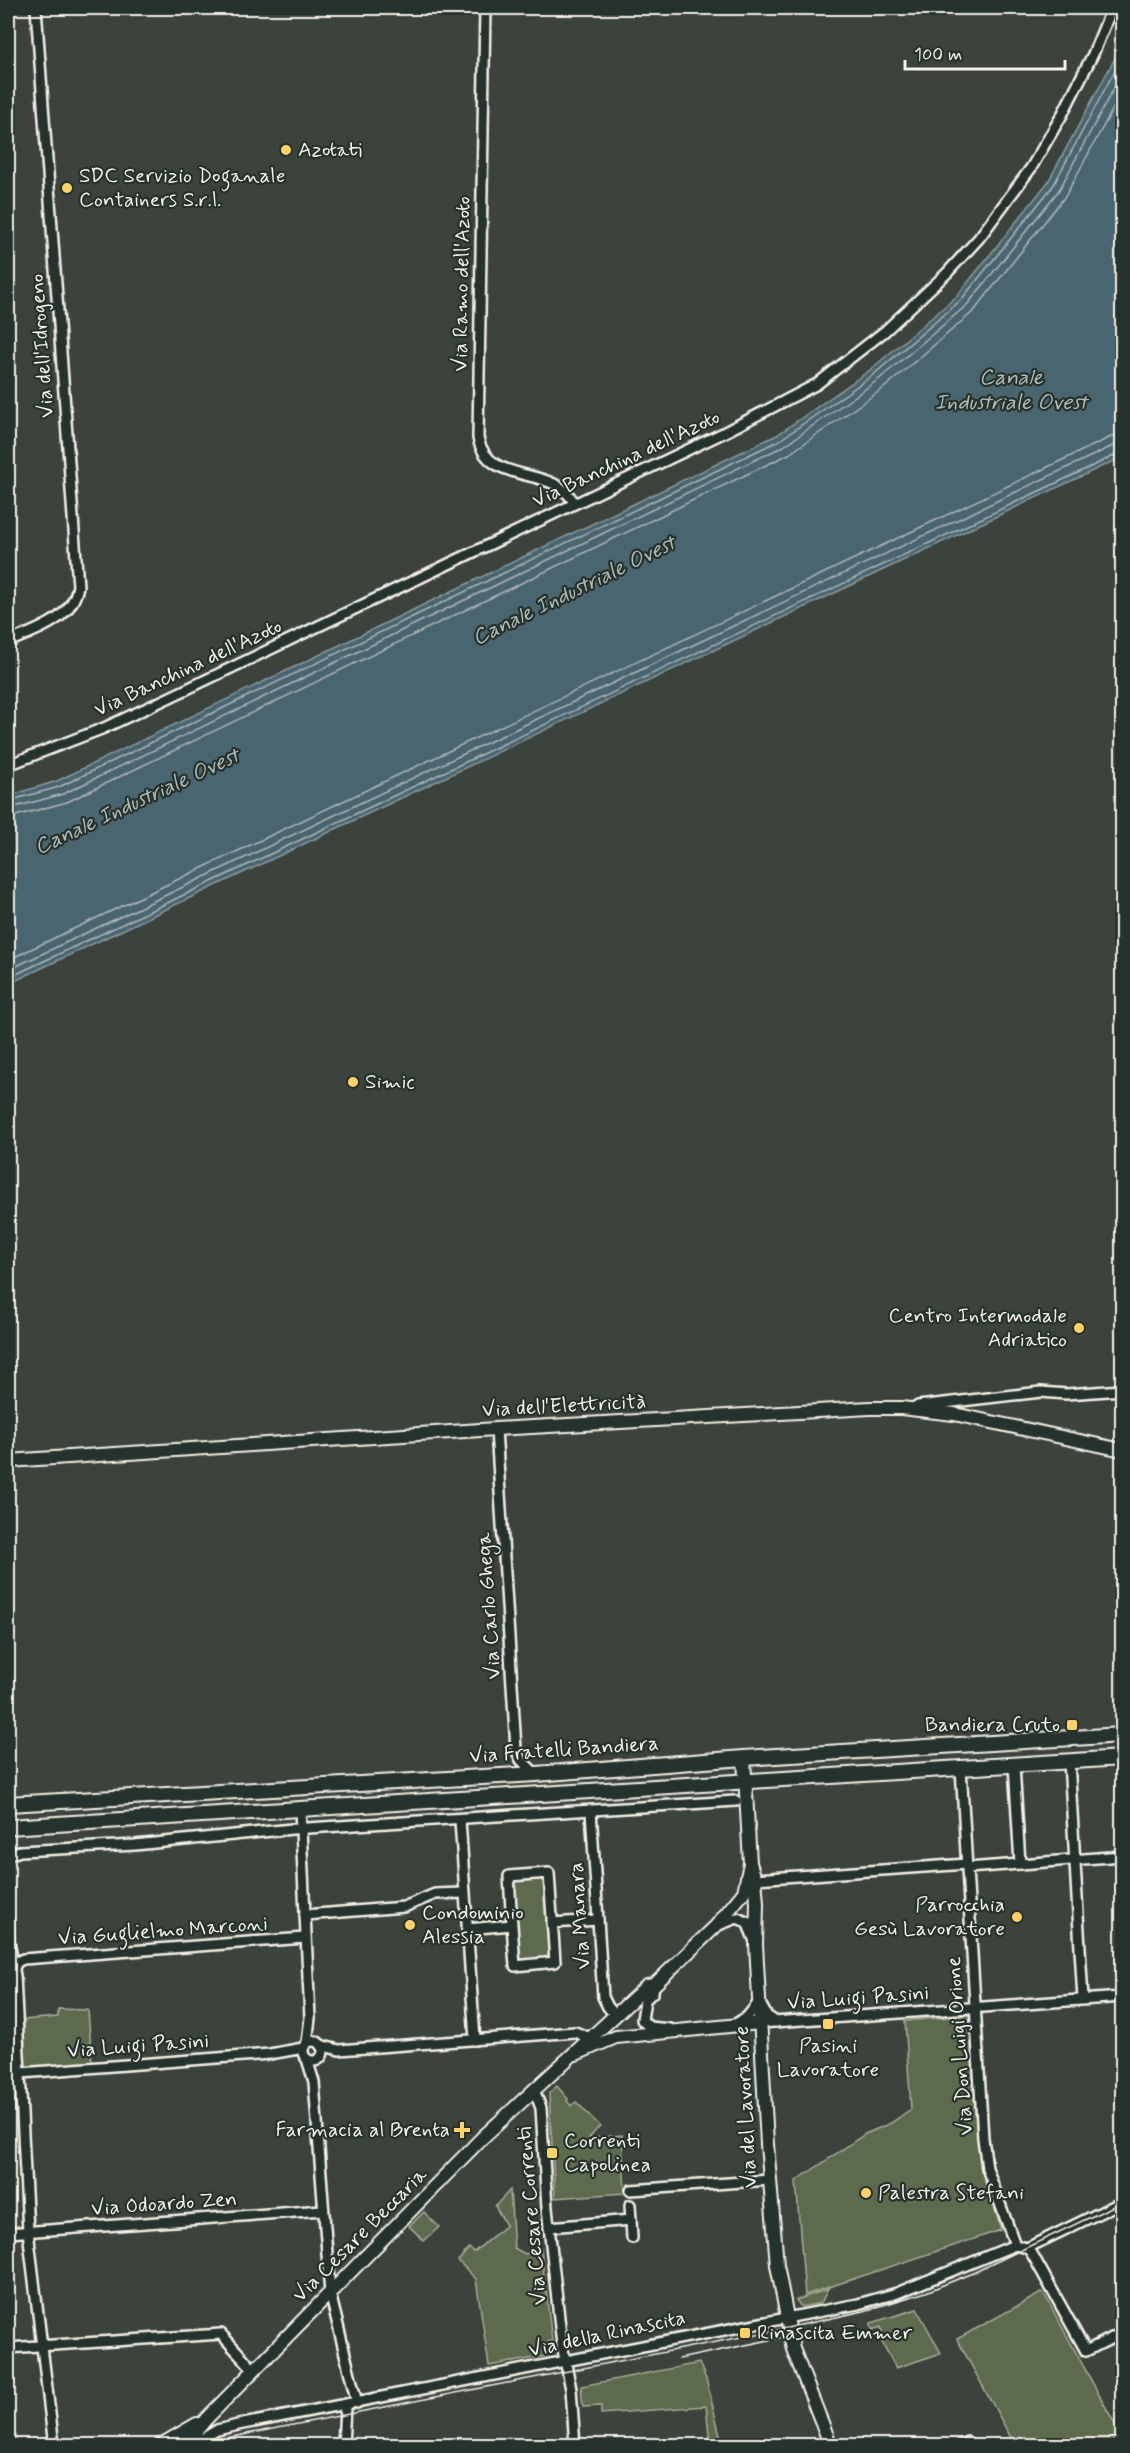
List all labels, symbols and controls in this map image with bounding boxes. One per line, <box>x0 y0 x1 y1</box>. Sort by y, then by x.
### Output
scale bar <box>905 33 1066 71</box>
text: 100 m <box>914 43 962 67</box>
place label: Azotati <box>298 136 362 164</box>
marker: Azotati <box>279 143 293 157</box>
place label: SDC Servizio Doganale Containers S.r.l. <box>79 162 286 214</box>
marker: SDC Servizio Doganale Containers S.r.l. <box>60 181 74 195</box>
street label: Via Ramo dell'Azoto <box>446 196 478 372</box>
street label: Via dell'Idrogeno <box>23 273 61 419</box>
water label: Canale Industriale Ovest <box>935 364 1090 417</box>
street label: Via Banchina dell'Azoto <box>528 403 724 515</box>
water label: Canale Industriale Ovest <box>468 528 683 652</box>
street label: Via Banchina dell'Azoto <box>90 612 286 724</box>
water label: Canale Industriale Ovest <box>30 741 246 862</box>
place label: Simic <box>365 1068 415 1096</box>
marker: Simic <box>346 1075 360 1089</box>
place label: Centro Intermodale Adriatico <box>889 1302 1067 1354</box>
marker: Centro Intermodale Adriatico <box>1072 1321 1086 1335</box>
street label: Via dell'Elettricità <box>481 1388 647 1424</box>
street label: Via Carlo Ghega <box>470 1531 509 1680</box>
place label: Bandiera Cruto <box>925 1711 1060 1739</box>
marker: Bandiera Cruto <box>1065 1718 1079 1732</box>
street label: Via Fratelli Bandiera <box>468 1729 660 1771</box>
street label: Via Manara <box>562 1862 598 1970</box>
place label: Parrocchia Gesù Lavoratore <box>854 1891 1005 1943</box>
place label: Condominio Alessia <box>422 1899 524 1951</box>
street label: Via Guglielmo Marconi <box>57 1910 269 1954</box>
marker: Parrocchia Gesù Lavoratore <box>1010 1910 1024 1924</box>
marker: Condominio Alessia <box>403 1918 417 1932</box>
street label: Via Don Luigi Orione <box>940 1956 980 2136</box>
street label: Via Luigi Pasini <box>786 1979 930 2019</box>
marker: Pasini Lavoratore <box>821 2017 835 2031</box>
street label: Via del Lavoratore <box>728 2025 764 2189</box>
street label: Via Luigi Pasini <box>66 2027 210 2067</box>
place label: Pasini Lavoratore <box>777 2032 879 2084</box>
place label: Farmacia al Brenta <box>275 2116 450 2144</box>
marker: Farmacia al Brenta <box>455 2123 469 2137</box>
street label: Via Cesare Correnti <box>510 2126 554 2306</box>
place label: Correnti Capolinea <box>564 2127 651 2179</box>
marker: Correnti Capolinea <box>545 2146 559 2160</box>
street label: Via Cesare Beccaria <box>286 2161 434 2309</box>
place label: Palestra Stefani <box>878 2179 1024 2207</box>
street label: Via Odoardo Zen <box>90 2185 238 2223</box>
marker: Palestra Stefani <box>859 2186 873 2200</box>
street label: Via della Rinascita <box>526 2304 688 2364</box>
place label: Rinascita Emmer <box>757 2319 912 2347</box>
marker: Rinascita Emmer <box>738 2326 752 2340</box>

